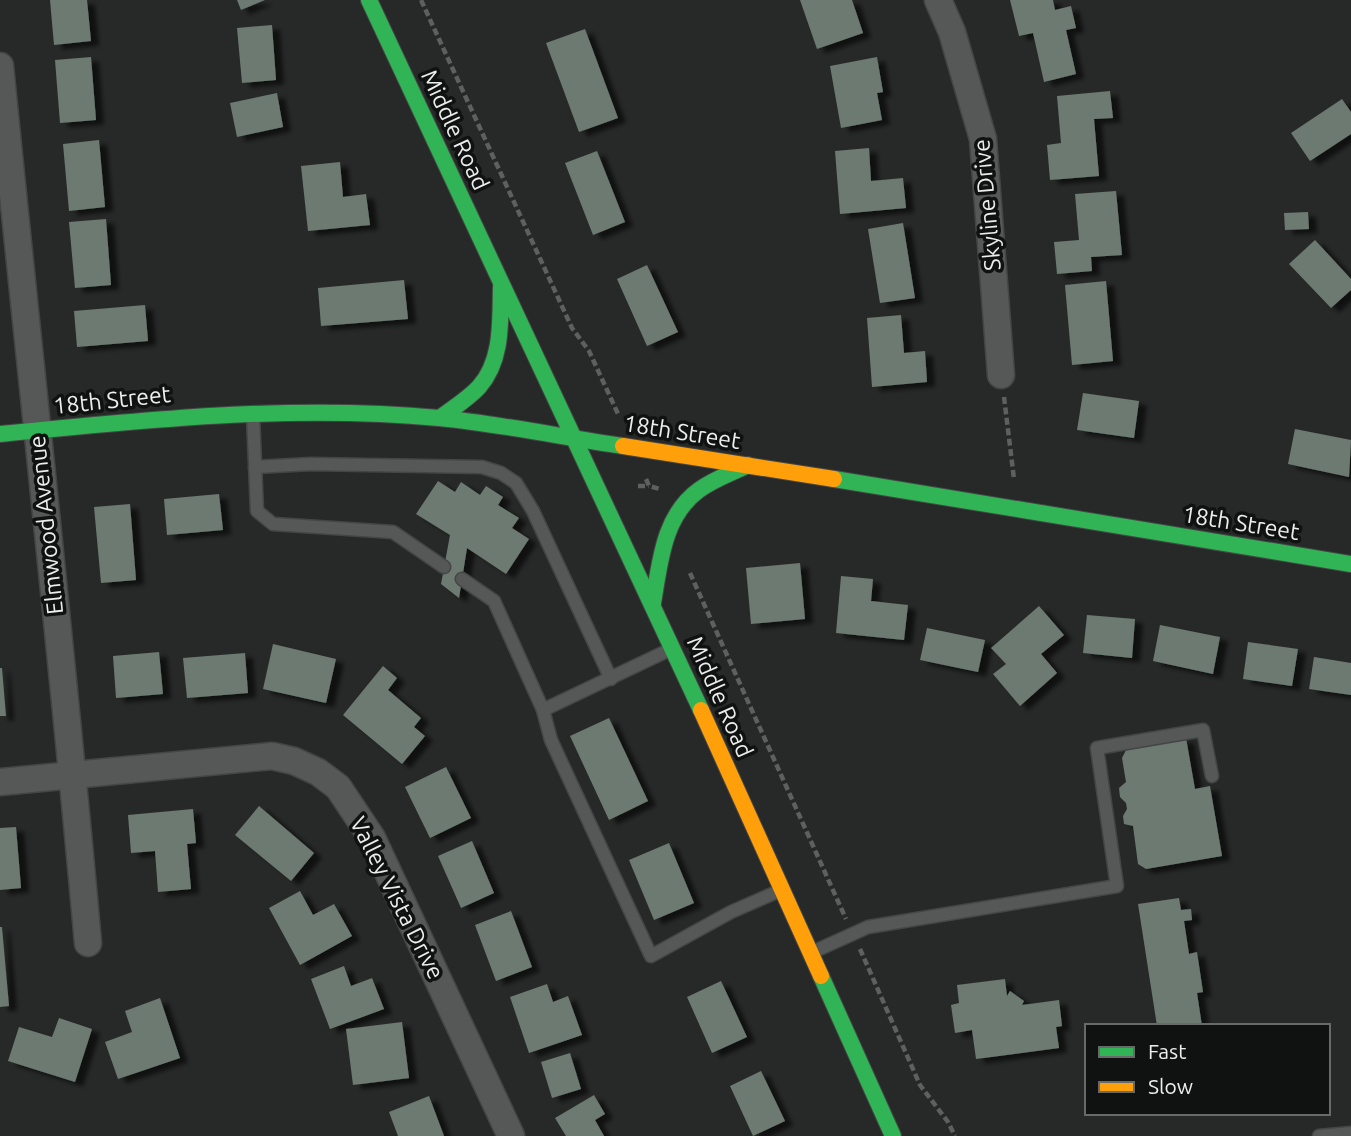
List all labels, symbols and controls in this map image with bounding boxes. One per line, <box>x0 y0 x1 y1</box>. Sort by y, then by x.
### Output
street label: Middle Road <box>417 66 494 194</box>
street label: Skyline Drive <box>968 138 1005 272</box>
street label: 18th Street <box>52 381 172 418</box>
street label: 18th Street <box>622 410 742 453</box>
street label: Elmwood Avenue <box>24 434 67 616</box>
street label: 18th Street <box>1181 501 1301 544</box>
street label: Middle Road <box>683 633 758 761</box>
street label: Valley Vista Drive <box>346 813 449 983</box>
legend <box>1085 1024 1330 1115</box>
text: Fast <box>1148 1039 1186 1063</box>
text: Slow <box>1148 1074 1193 1098</box>

